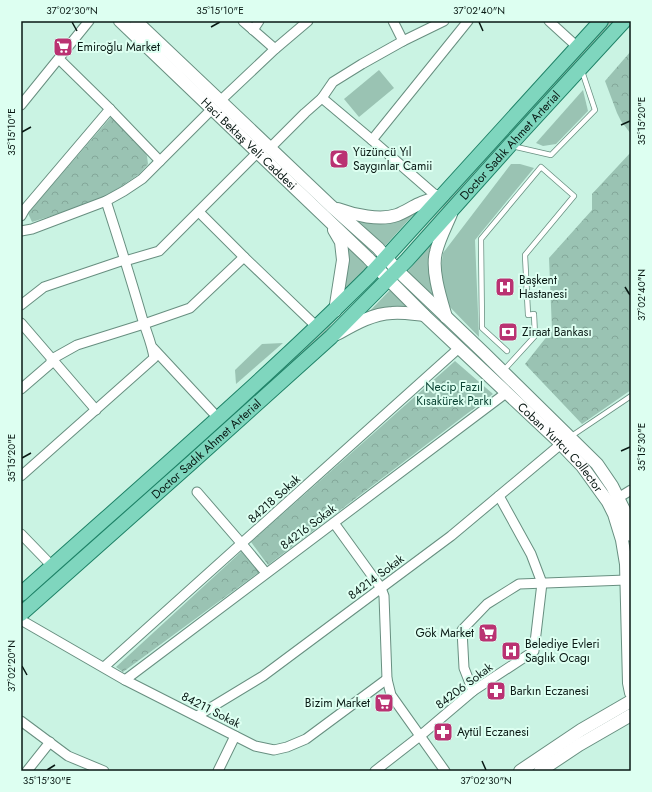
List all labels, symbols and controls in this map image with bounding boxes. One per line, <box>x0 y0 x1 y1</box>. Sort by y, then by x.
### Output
text: 37°02'30"N <box>46 3 98 18</box>
text: 35°15'10"E <box>196 3 244 18</box>
text: 37°02'40"N <box>453 3 505 18</box>
supermarket icon: Emiroğlu Market <box>52 36 74 58</box>
place label: Emiroğlu Market <box>77 38 160 56</box>
street label: Doctor Sadık Ahmet Arterial <box>456 87 565 204</box>
street label: Haci Bektaş Veli Caddesi <box>197 94 301 194</box>
text: 35°15'20"E <box>634 97 649 145</box>
text: 35°15'10"E <box>4 108 19 156</box>
place label: Yüzüncü Yıl Saygınlar Camii <box>353 143 433 175</box>
mosque icon: Yüzüncü Yıl Saygınlar Camii <box>328 148 350 170</box>
text: 37°02'40"N <box>634 269 649 321</box>
place label: Başkent Hastanesi <box>519 271 567 303</box>
hospital icon: Başkent Hastanesi <box>494 276 516 298</box>
bank icon: Ziraat Bankası <box>497 321 519 343</box>
place label: Ziraat Bankası <box>522 323 592 341</box>
park label: Necip Fazıl Kısakürek Parkı <box>416 378 492 410</box>
street label: Doctor Sadık Ahmet Arterial <box>147 395 265 503</box>
street label: Coban Yurtcu Collector <box>513 398 608 497</box>
text: 35°15'30"E <box>634 423 649 471</box>
text: 35°15'20"E <box>4 434 19 482</box>
street label: 84218 Sokak <box>244 470 305 528</box>
street label: 84216 Sokak <box>276 500 340 554</box>
street label: 84214 Sokak <box>344 550 408 604</box>
supermarket icon: Gök Market <box>477 622 499 644</box>
place label: Gök Market <box>415 624 474 642</box>
place label: Belediye Evleri Saglık Ocagı <box>525 635 600 667</box>
text: 37°02'20"N <box>4 640 19 692</box>
hospital icon: Belediye Evleri Saglık Ocagı <box>500 640 522 662</box>
street label: 84206 Sokak <box>432 658 497 714</box>
pharmacy icon: Barkın Eczanesi <box>485 680 507 702</box>
place label: Barkın Eczanesi <box>510 682 589 700</box>
street label: 84211 Sokak <box>178 687 244 733</box>
supermarket icon: Bizim Market <box>373 692 395 714</box>
place label: Bizim Market <box>305 694 370 712</box>
pharmacy icon: Aytül Eczanesi <box>432 721 454 743</box>
place label: Aytül Eczanesi <box>457 723 529 741</box>
text: 35°15'30"E <box>23 773 71 788</box>
text: 37°02'30"N <box>460 773 512 788</box>

